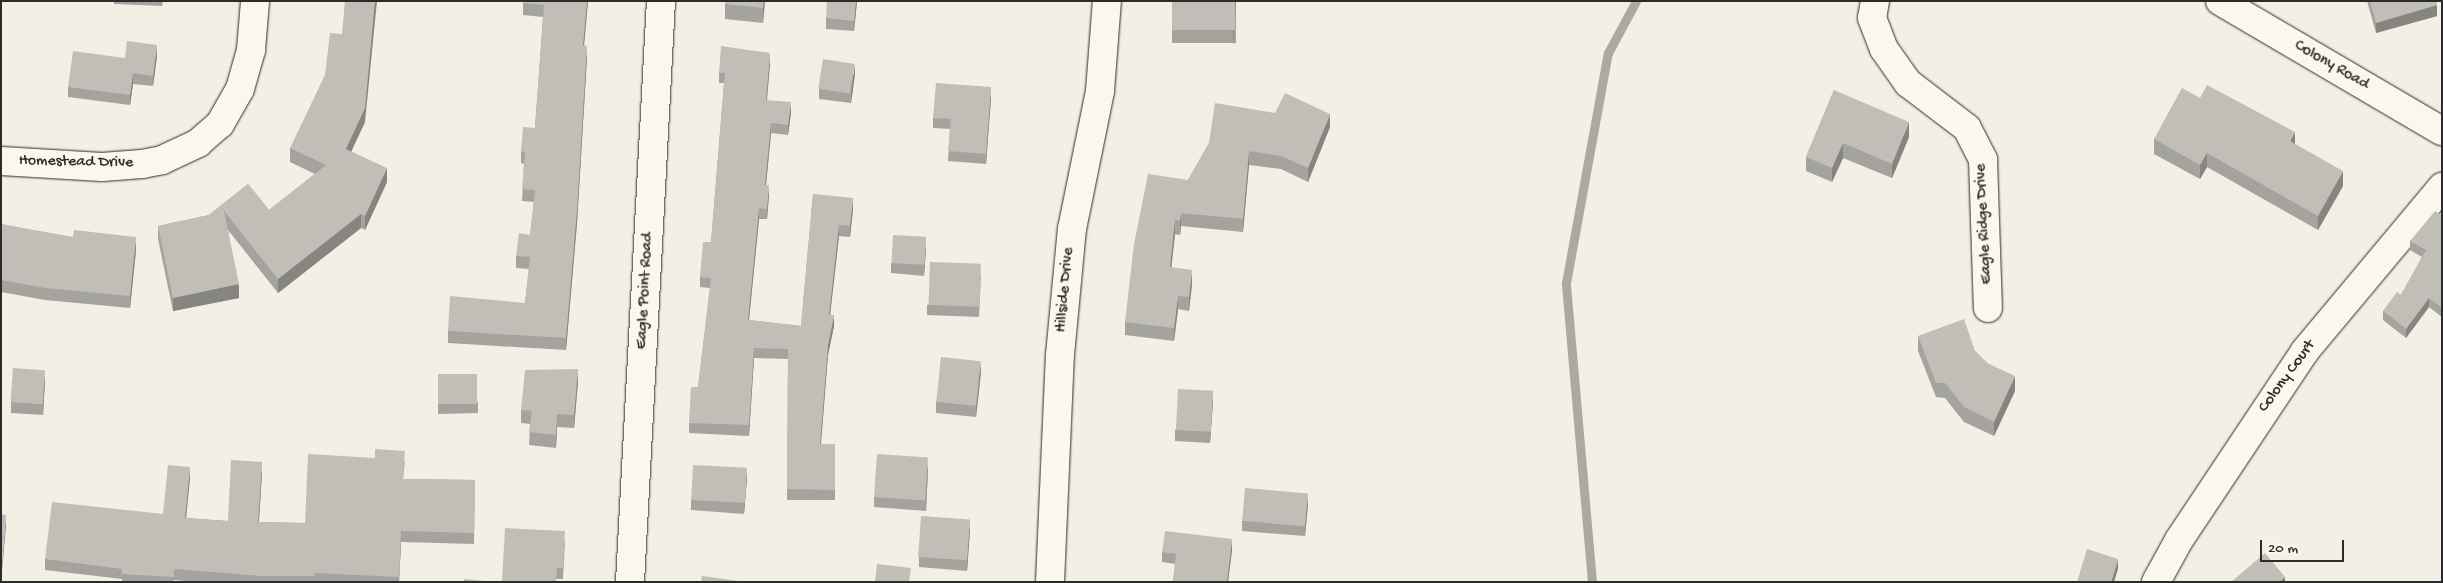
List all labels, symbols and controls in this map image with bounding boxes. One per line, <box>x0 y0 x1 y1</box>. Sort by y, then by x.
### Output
street label: Colony Road <box>2290 37 2372 95</box>
street label: Homestead Drive <box>19 152 133 174</box>
street label: Eagle Ridge Drive <box>1972 163 1998 285</box>
street label: Eagle Point Road <box>633 232 659 350</box>
street label: Hillside Drive <box>1053 247 1079 333</box>
street label: Colony Court <box>2255 337 2321 417</box>
scale bar <box>2263 530 2347 562</box>
text: 20 m <box>2268 540 2298 558</box>

